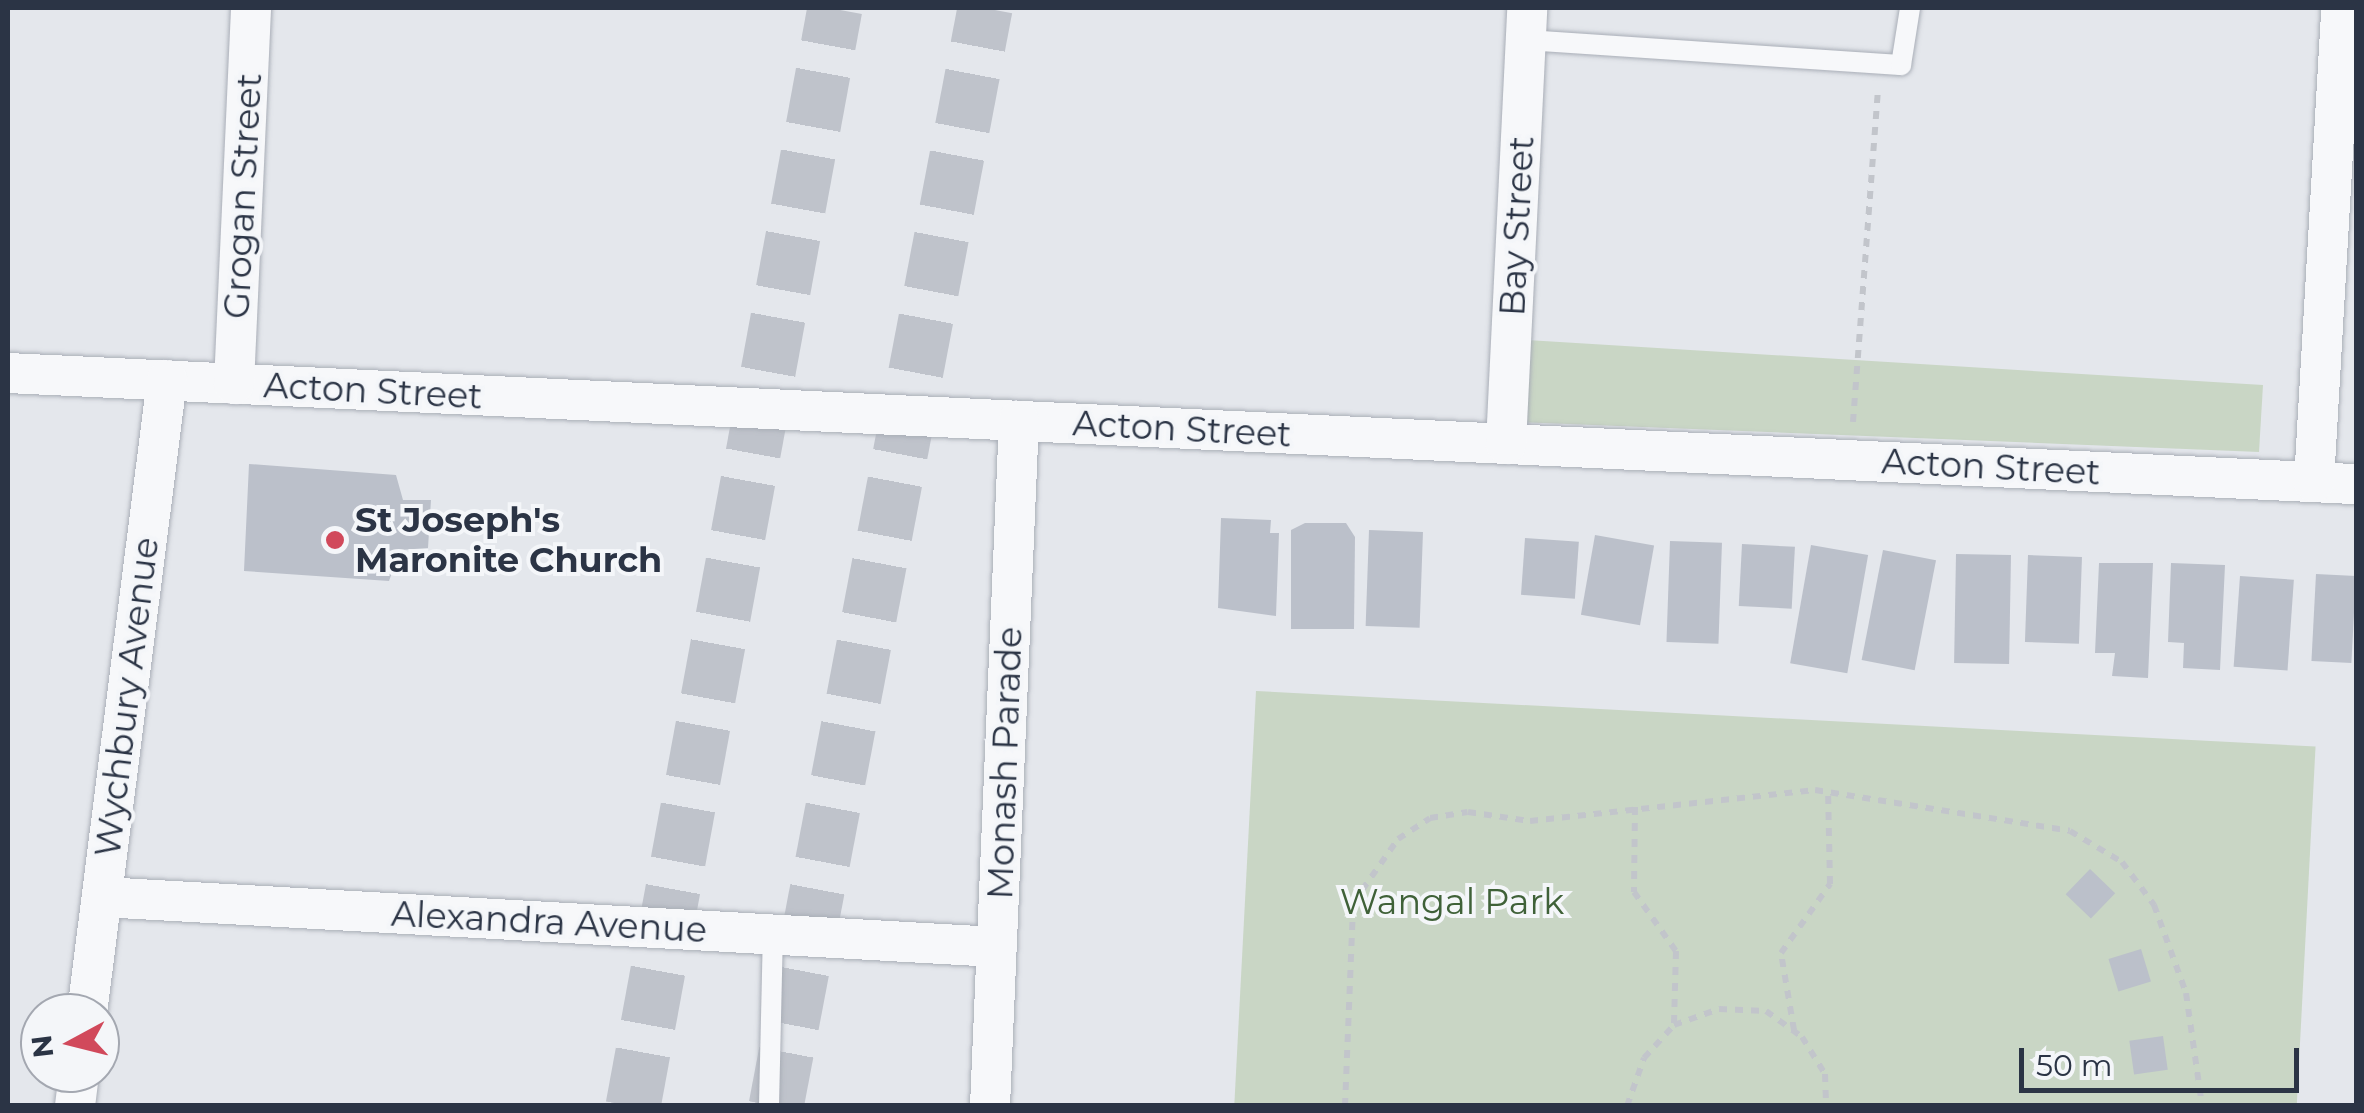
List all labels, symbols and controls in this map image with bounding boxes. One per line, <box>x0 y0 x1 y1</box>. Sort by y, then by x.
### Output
street label: Grogan Street <box>216 72 270 320</box>
street label: Bay Street <box>1491 135 1543 317</box>
street label: Acton Street <box>263 364 483 418</box>
street label: Acton Street <box>1072 402 1292 456</box>
street label: Acton Street <box>1881 440 2101 494</box>
place label: St Joseph's Maronite Church <box>355 499 662 581</box>
marker: St Joseph's Maronite Church <box>324 529 346 551</box>
street label: Wychbury Avenue <box>87 535 167 859</box>
street label: Monash Parade <box>979 626 1031 900</box>
park label: Wangal Park <box>1340 881 1564 923</box>
street label: Alexandra Avenue <box>390 893 708 951</box>
north arrow <box>20 993 120 1093</box>
scale bar <box>2024 1028 2304 1090</box>
text: N <box>24 1033 60 1060</box>
text: 50 m <box>2036 1047 2113 1084</box>

